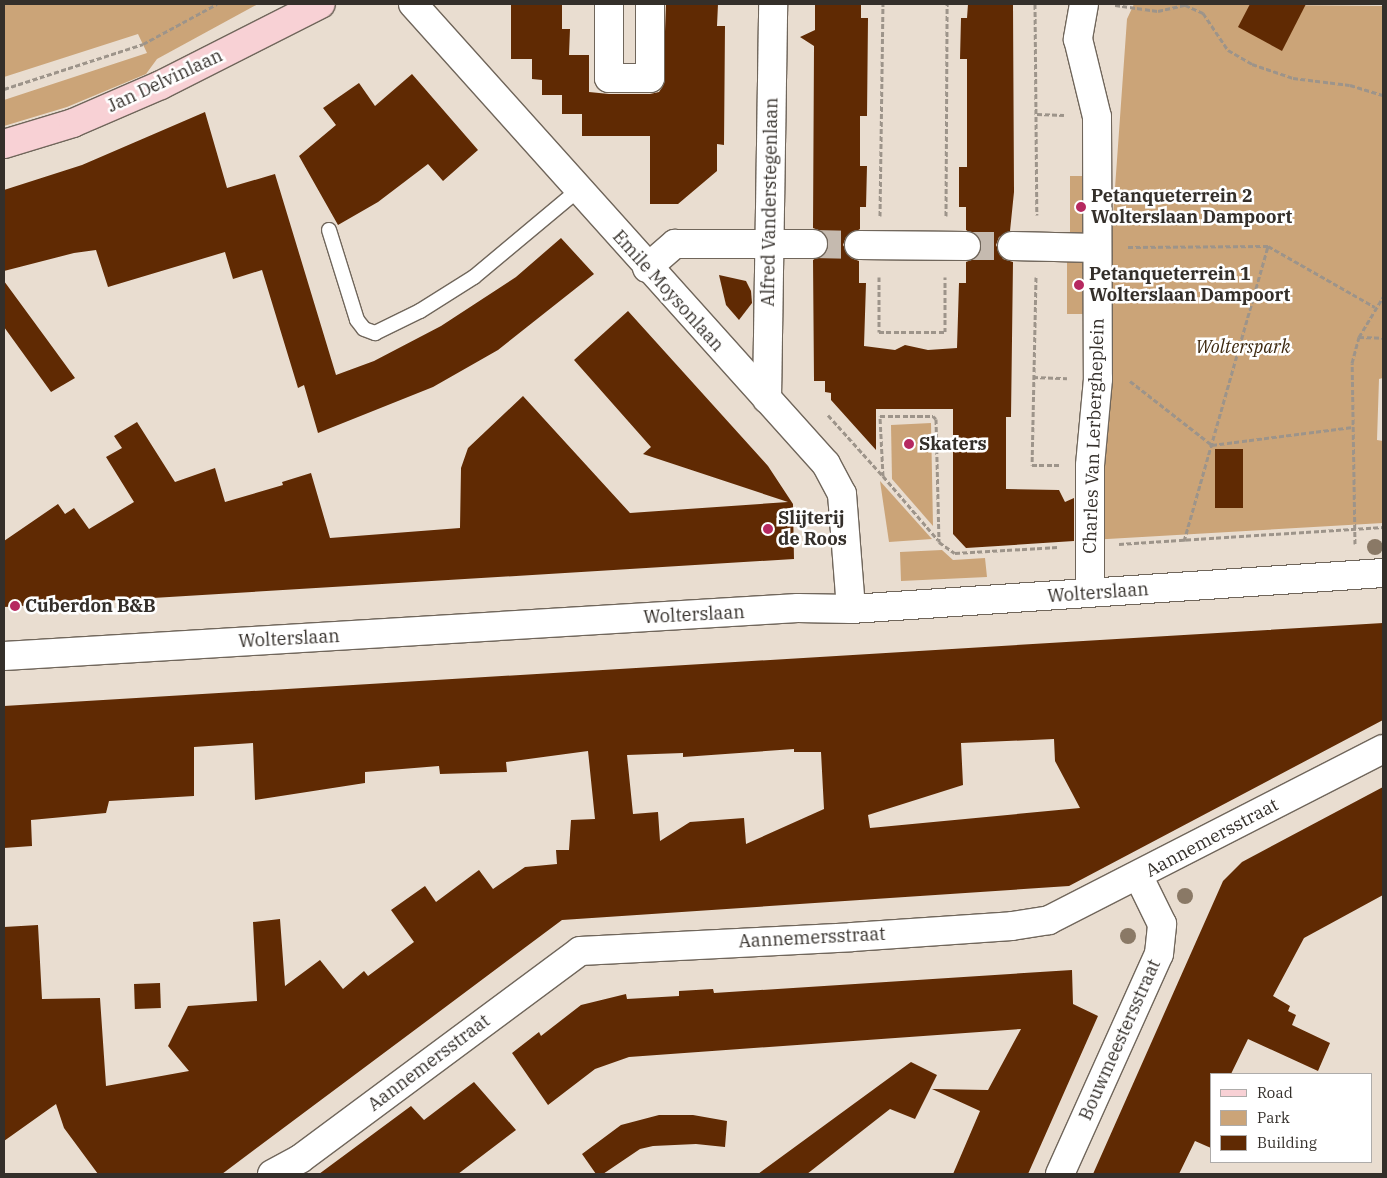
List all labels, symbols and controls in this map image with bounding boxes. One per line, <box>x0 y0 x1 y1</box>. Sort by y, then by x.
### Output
street label: Jan Delvinlaan <box>104 45 226 117</box>
street label: Alfred Vanderstegenlaan <box>757 97 783 307</box>
place label: Petanqueterrein 2 Wolterslaan Dampoort <box>1091 186 1292 228</box>
marker: Petanqueterrein 2 Wolterslaan Dampoort <box>1075 201 1087 213</box>
street label: Emile Moysonlaan <box>608 226 728 356</box>
place label: Petanqueterrein 1 Wolterslaan Dampoort <box>1089 264 1290 306</box>
marker: Petanqueterrein 1 Wolterslaan Dampoort <box>1073 279 1085 291</box>
street label: Charles Van Lerbergheplein <box>1079 318 1109 554</box>
park label: Wolterspark <box>1196 336 1290 358</box>
place label: Skaters <box>919 433 987 455</box>
marker: Skaters <box>903 438 915 450</box>
place label: Slijterij de Roos <box>778 508 847 550</box>
marker: Slijterij de Roos <box>762 523 774 535</box>
street label: Wolterslaan <box>1047 579 1149 607</box>
place label: Cuberdon B&B <box>25 595 156 617</box>
marker: Cuberdon B&B <box>9 600 21 612</box>
street label: Wolterslaan <box>643 602 745 628</box>
street label: Wolterslaan <box>238 626 340 652</box>
street label: Aannemersstraat <box>1142 794 1282 882</box>
street label: Aannemersstraat <box>738 923 886 953</box>
street label: Bouwmeestersstraat <box>1075 956 1165 1124</box>
street label: Aannemersstraat <box>364 1010 494 1116</box>
legend <box>1210 1073 1372 1163</box>
text: Road <box>1257 1083 1293 1102</box>
text: Park <box>1257 1108 1290 1127</box>
text: Building <box>1257 1133 1317 1152</box>

